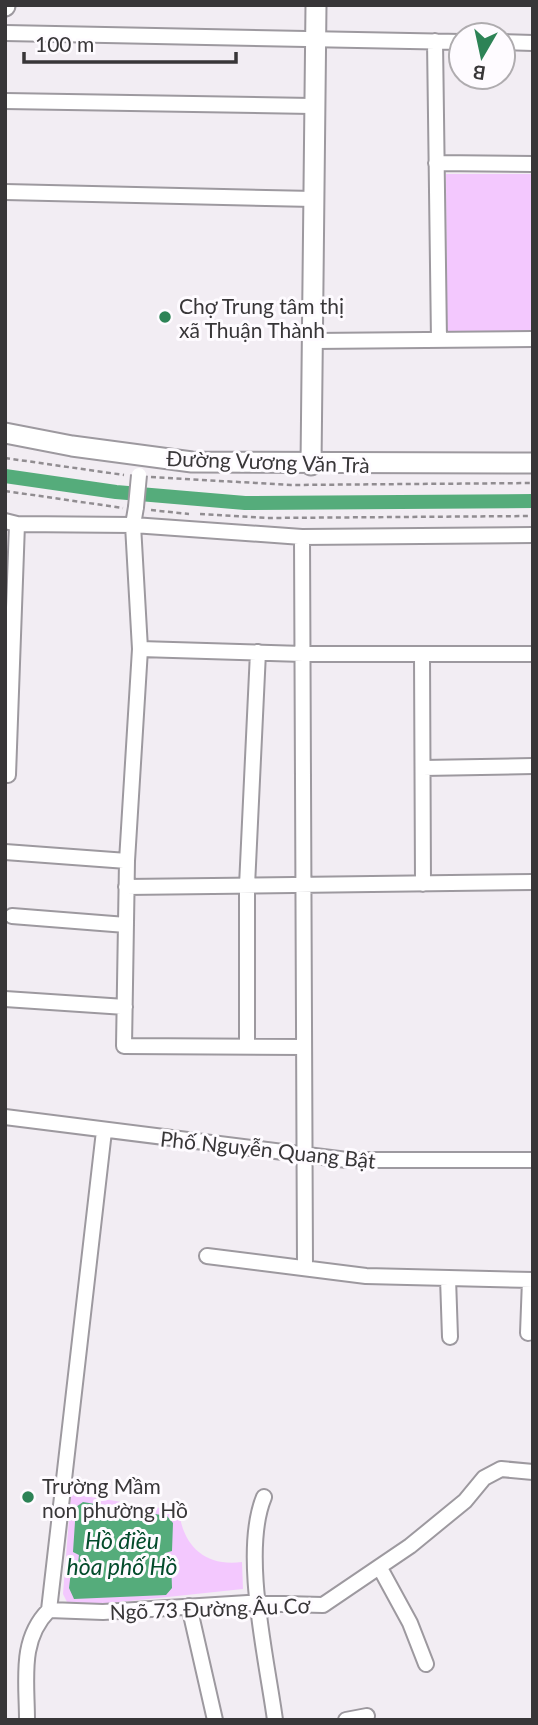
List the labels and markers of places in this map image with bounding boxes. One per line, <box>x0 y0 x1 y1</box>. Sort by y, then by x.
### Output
place label: Chợ Trung tâm thị xã Thuận Thành <box>179 293 344 342</box>
marker: Chợ Trung tâm thị xã Thuận Thành <box>157 309 173 325</box>
place label: Trường Mầm non phường Hồ <box>42 1473 188 1522</box>
marker: Trường Mầm non phường Hồ <box>20 1489 36 1505</box>

